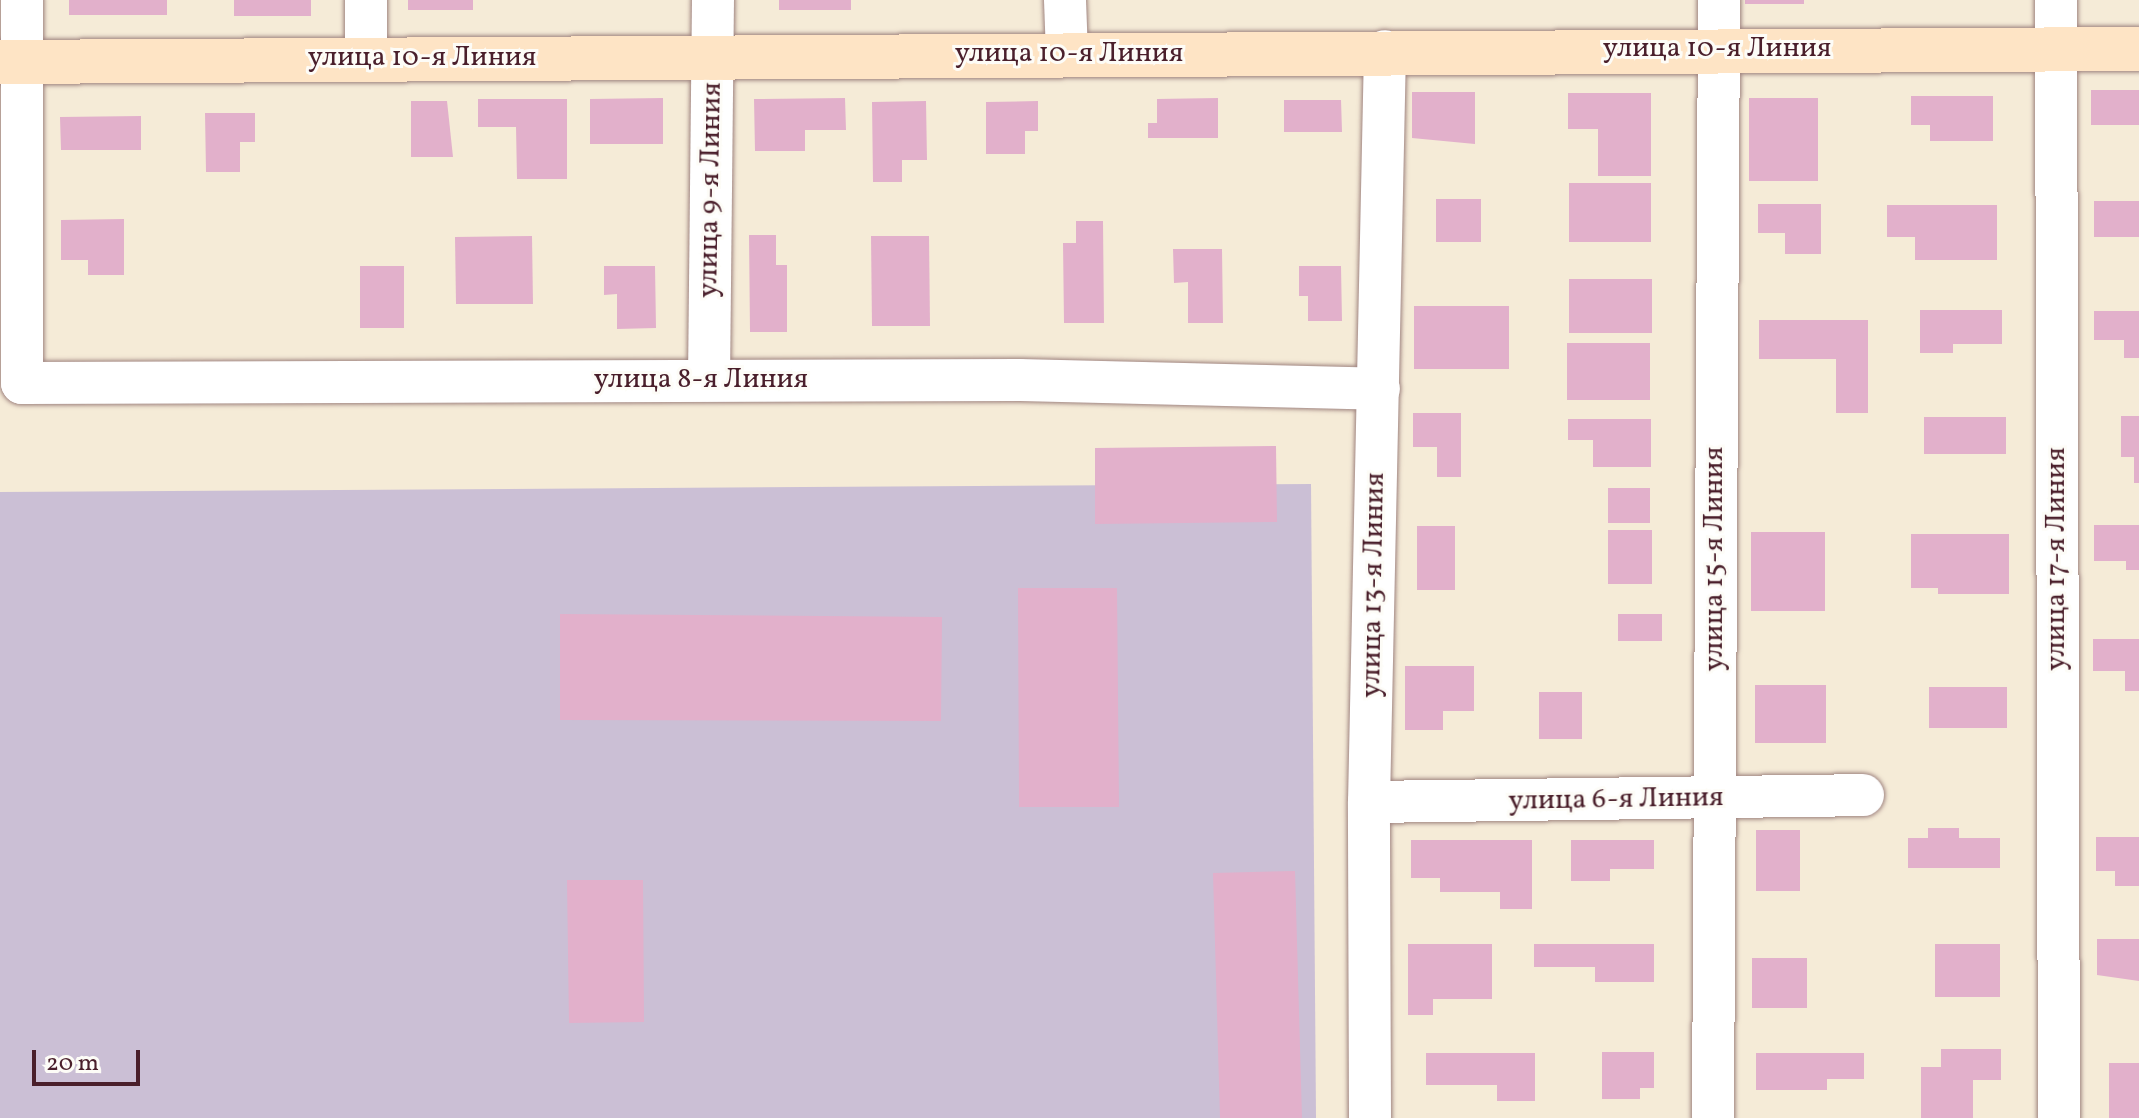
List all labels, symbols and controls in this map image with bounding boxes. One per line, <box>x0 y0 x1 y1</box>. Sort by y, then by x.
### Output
street label: улица 10-я Линия <box>1603 32 1831 66</box>
street label: улица 10-я Линия <box>955 37 1183 71</box>
street label: улица 10-я Линия <box>308 41 536 75</box>
street label: улица 9-я Линия <box>692 82 730 298</box>
street label: улица 8-я Линия <box>594 363 808 397</box>
street label: улица 15-я Линия <box>1698 447 1732 671</box>
street label: улица 17-я Линия <box>2040 447 2074 671</box>
street label: улица 13-я Линия <box>1355 472 1393 698</box>
street label: улица 6-я Линия <box>1508 781 1724 819</box>
scale bar <box>36 1034 144 1084</box>
text: 20 m <box>46 1047 99 1081</box>

